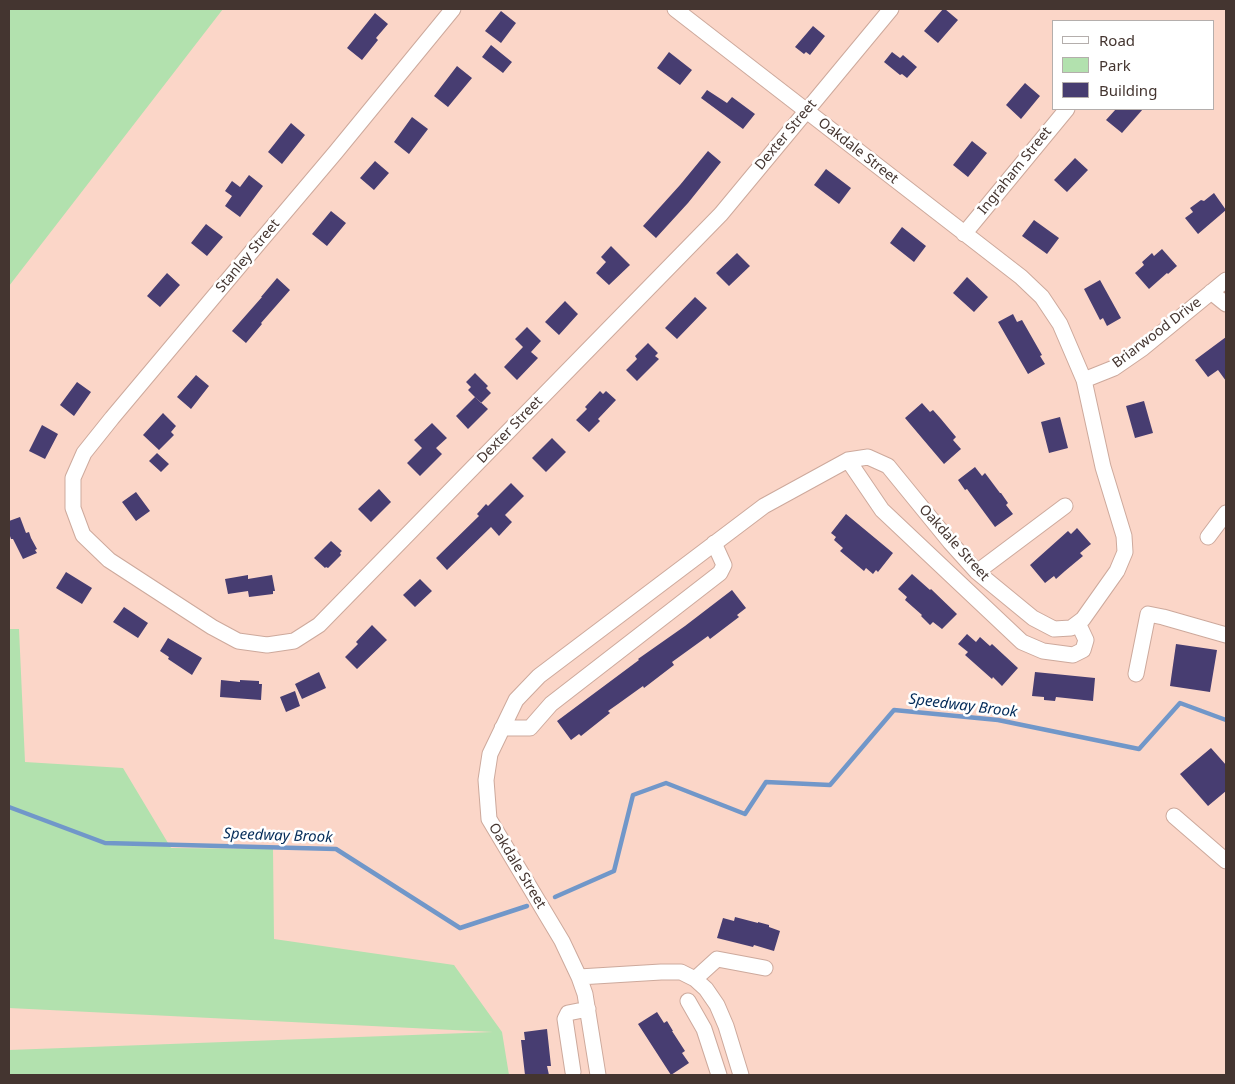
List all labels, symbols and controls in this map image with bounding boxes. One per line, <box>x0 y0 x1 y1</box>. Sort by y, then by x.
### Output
legend <box>1052 20 1215 110</box>
text: Road <box>1099 30 1135 50</box>
text: Park <box>1099 55 1131 75</box>
text: Building <box>1099 80 1157 100</box>
street label: Dexter Street <box>752 96 820 174</box>
street label: Oakdale Street <box>815 115 901 187</box>
street label: Ingraham Street <box>975 124 1055 218</box>
street label: Stanley Street <box>213 216 283 296</box>
street label: Briarwood Drive <box>1109 294 1205 372</box>
street label: Dexter Street <box>474 393 546 467</box>
street label: Oakdale Street <box>915 501 993 585</box>
water label: Speedway Brook <box>908 690 1018 722</box>
street label: Oakdale Street <box>485 820 549 912</box>
water label: Speedway Brook <box>223 825 333 847</box>

